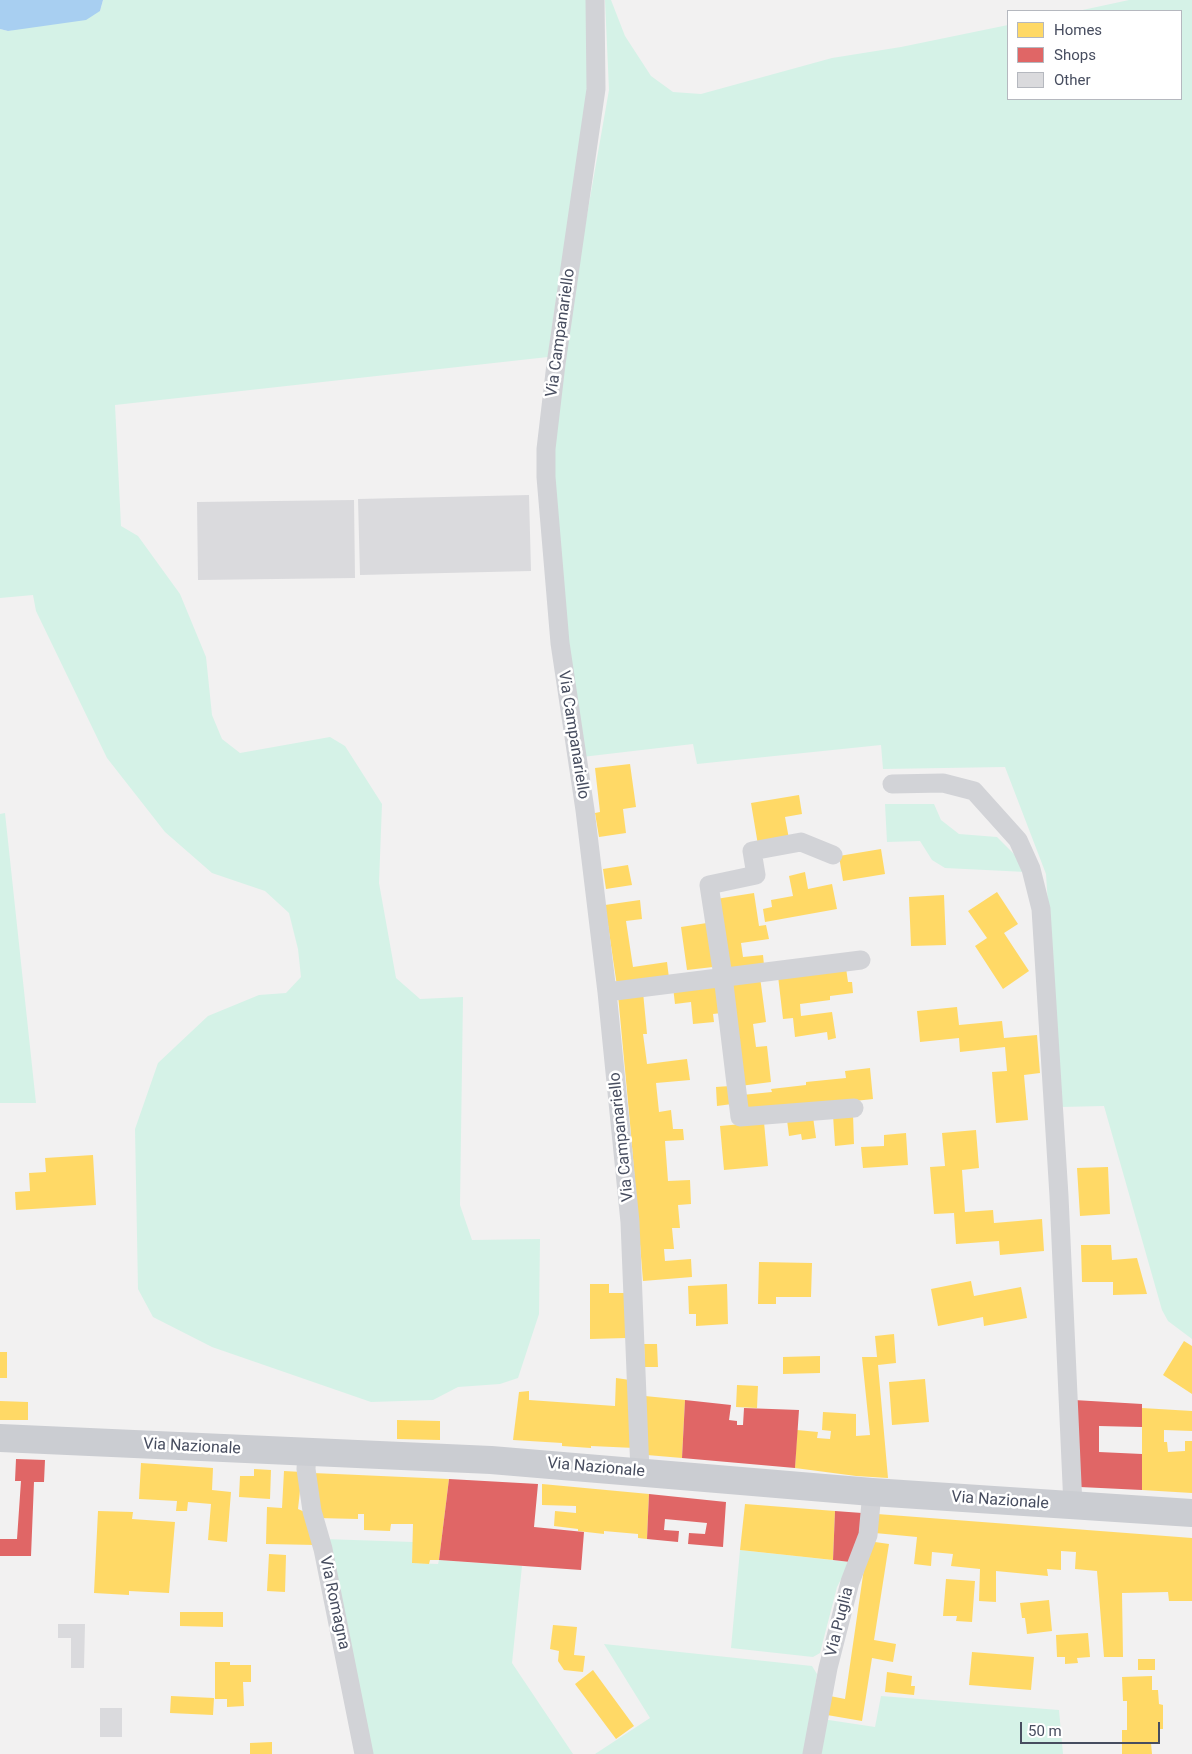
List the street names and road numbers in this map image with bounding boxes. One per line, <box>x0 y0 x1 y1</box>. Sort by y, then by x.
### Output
street label: Via Campanariello <box>542 267 580 399</box>
street label: Via Campanariello <box>553 669 593 801</box>
street label: Via Campanariello <box>606 1071 638 1203</box>
street label: Via Nazionale <box>143 1435 241 1459</box>
street label: Via Nazionale <box>546 1454 646 1482</box>
street label: Via Nazionale <box>951 1488 1049 1514</box>
street label: Via Romagna <box>315 1555 353 1651</box>
street label: Via Puglia <box>822 1585 858 1659</box>

